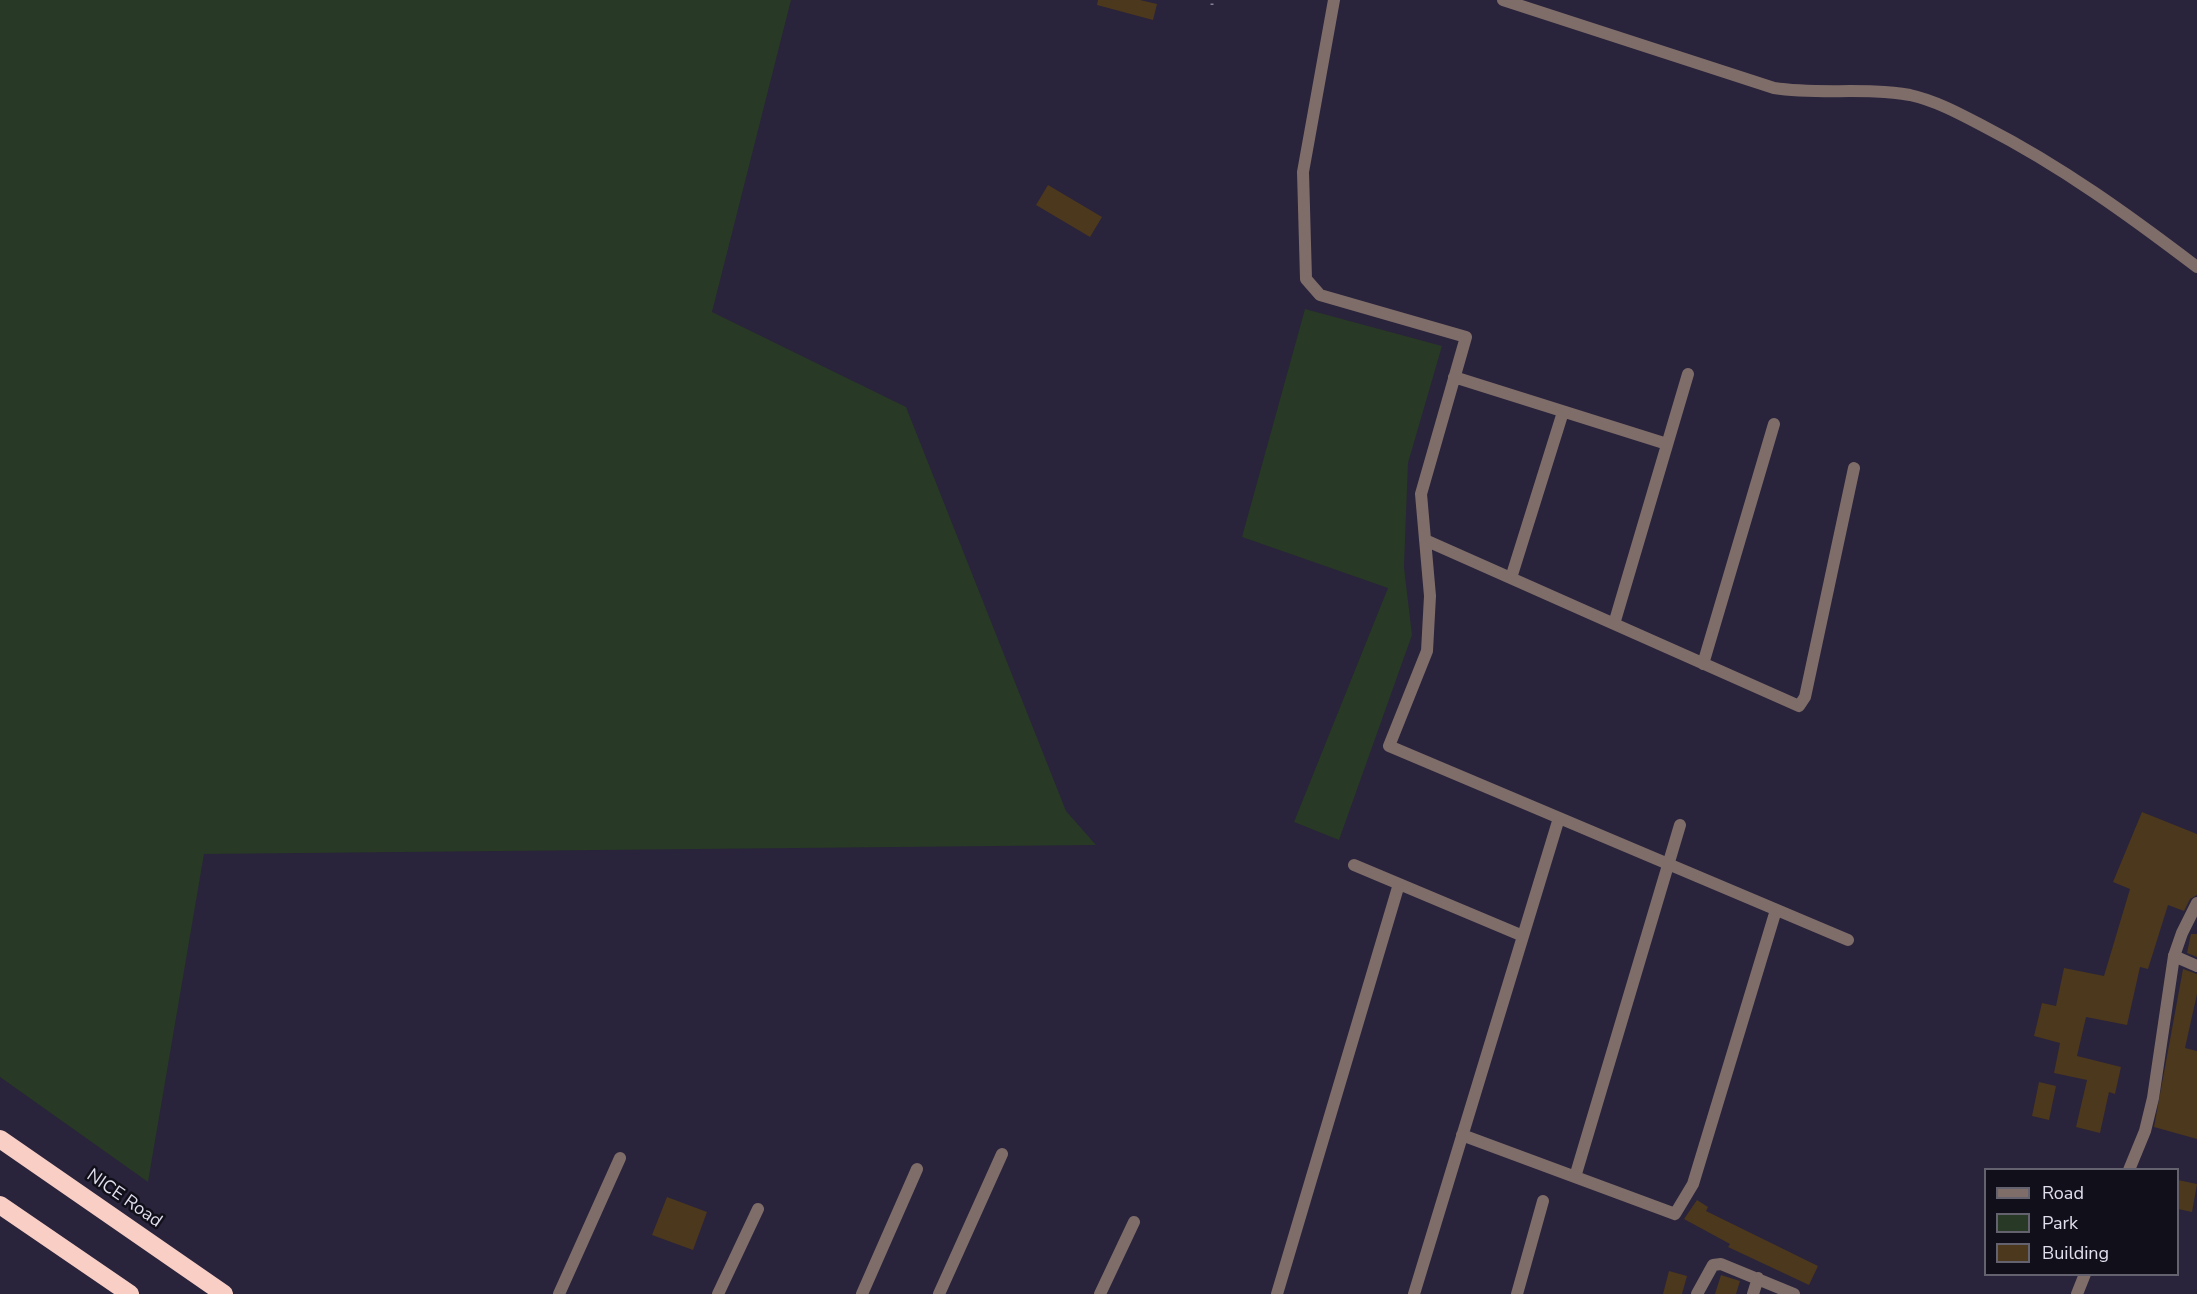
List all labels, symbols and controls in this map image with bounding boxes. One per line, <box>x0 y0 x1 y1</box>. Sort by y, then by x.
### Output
street label: NICE Road <box>82 1165 166 1233</box>
legend <box>1984 1168 2179 1276</box>
text: Road <box>2042 1181 2084 1205</box>
text: Park <box>2042 1211 2078 1235</box>
text: Building <box>2042 1241 2109 1265</box>

